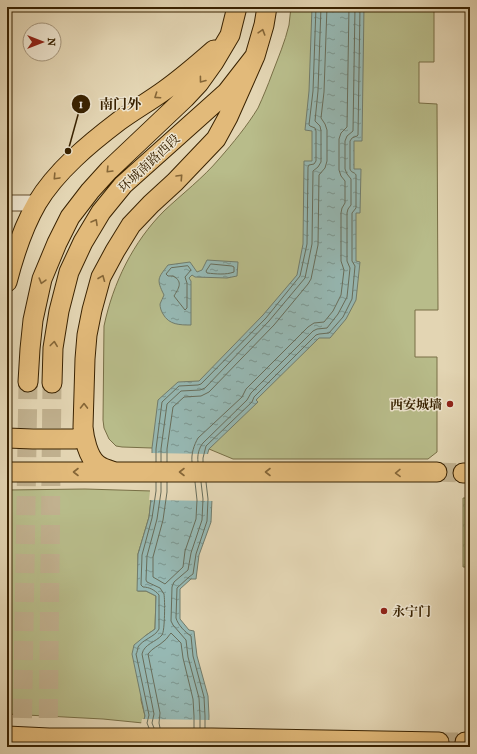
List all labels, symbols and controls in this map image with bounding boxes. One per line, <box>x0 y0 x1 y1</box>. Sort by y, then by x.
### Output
north arrow <box>22 22 62 62</box>
one-way arrow <box>257 28 266 35</box>
text: N <box>45 38 58 47</box>
one-way arrow <box>200 75 207 82</box>
callout: 南门外 <box>71 91 149 117</box>
one-way arrow <box>154 91 161 99</box>
text: 南门外 <box>99 96 141 113</box>
text: 1 <box>79 97 83 111</box>
street label: 环城南路西段 <box>115 131 183 195</box>
one-way arrow <box>106 165 113 173</box>
one-way arrow <box>54 173 61 180</box>
one-way arrow <box>176 174 183 181</box>
one-way arrow <box>91 219 98 226</box>
one-way arrow <box>97 274 105 281</box>
one-way arrow <box>38 277 47 284</box>
one-way arrow <box>49 341 58 347</box>
place label: 西安城墙 <box>390 397 442 412</box>
marker: 西安城墙 <box>445 399 455 409</box>
one-way arrow <box>80 403 88 409</box>
one-way arrow <box>73 468 79 476</box>
one-way arrow <box>179 468 185 476</box>
one-way arrow <box>265 468 271 476</box>
one-way arrow <box>395 469 401 477</box>
place label: 永宁门 <box>392 604 431 619</box>
marker: 永宁门 <box>379 606 389 616</box>

